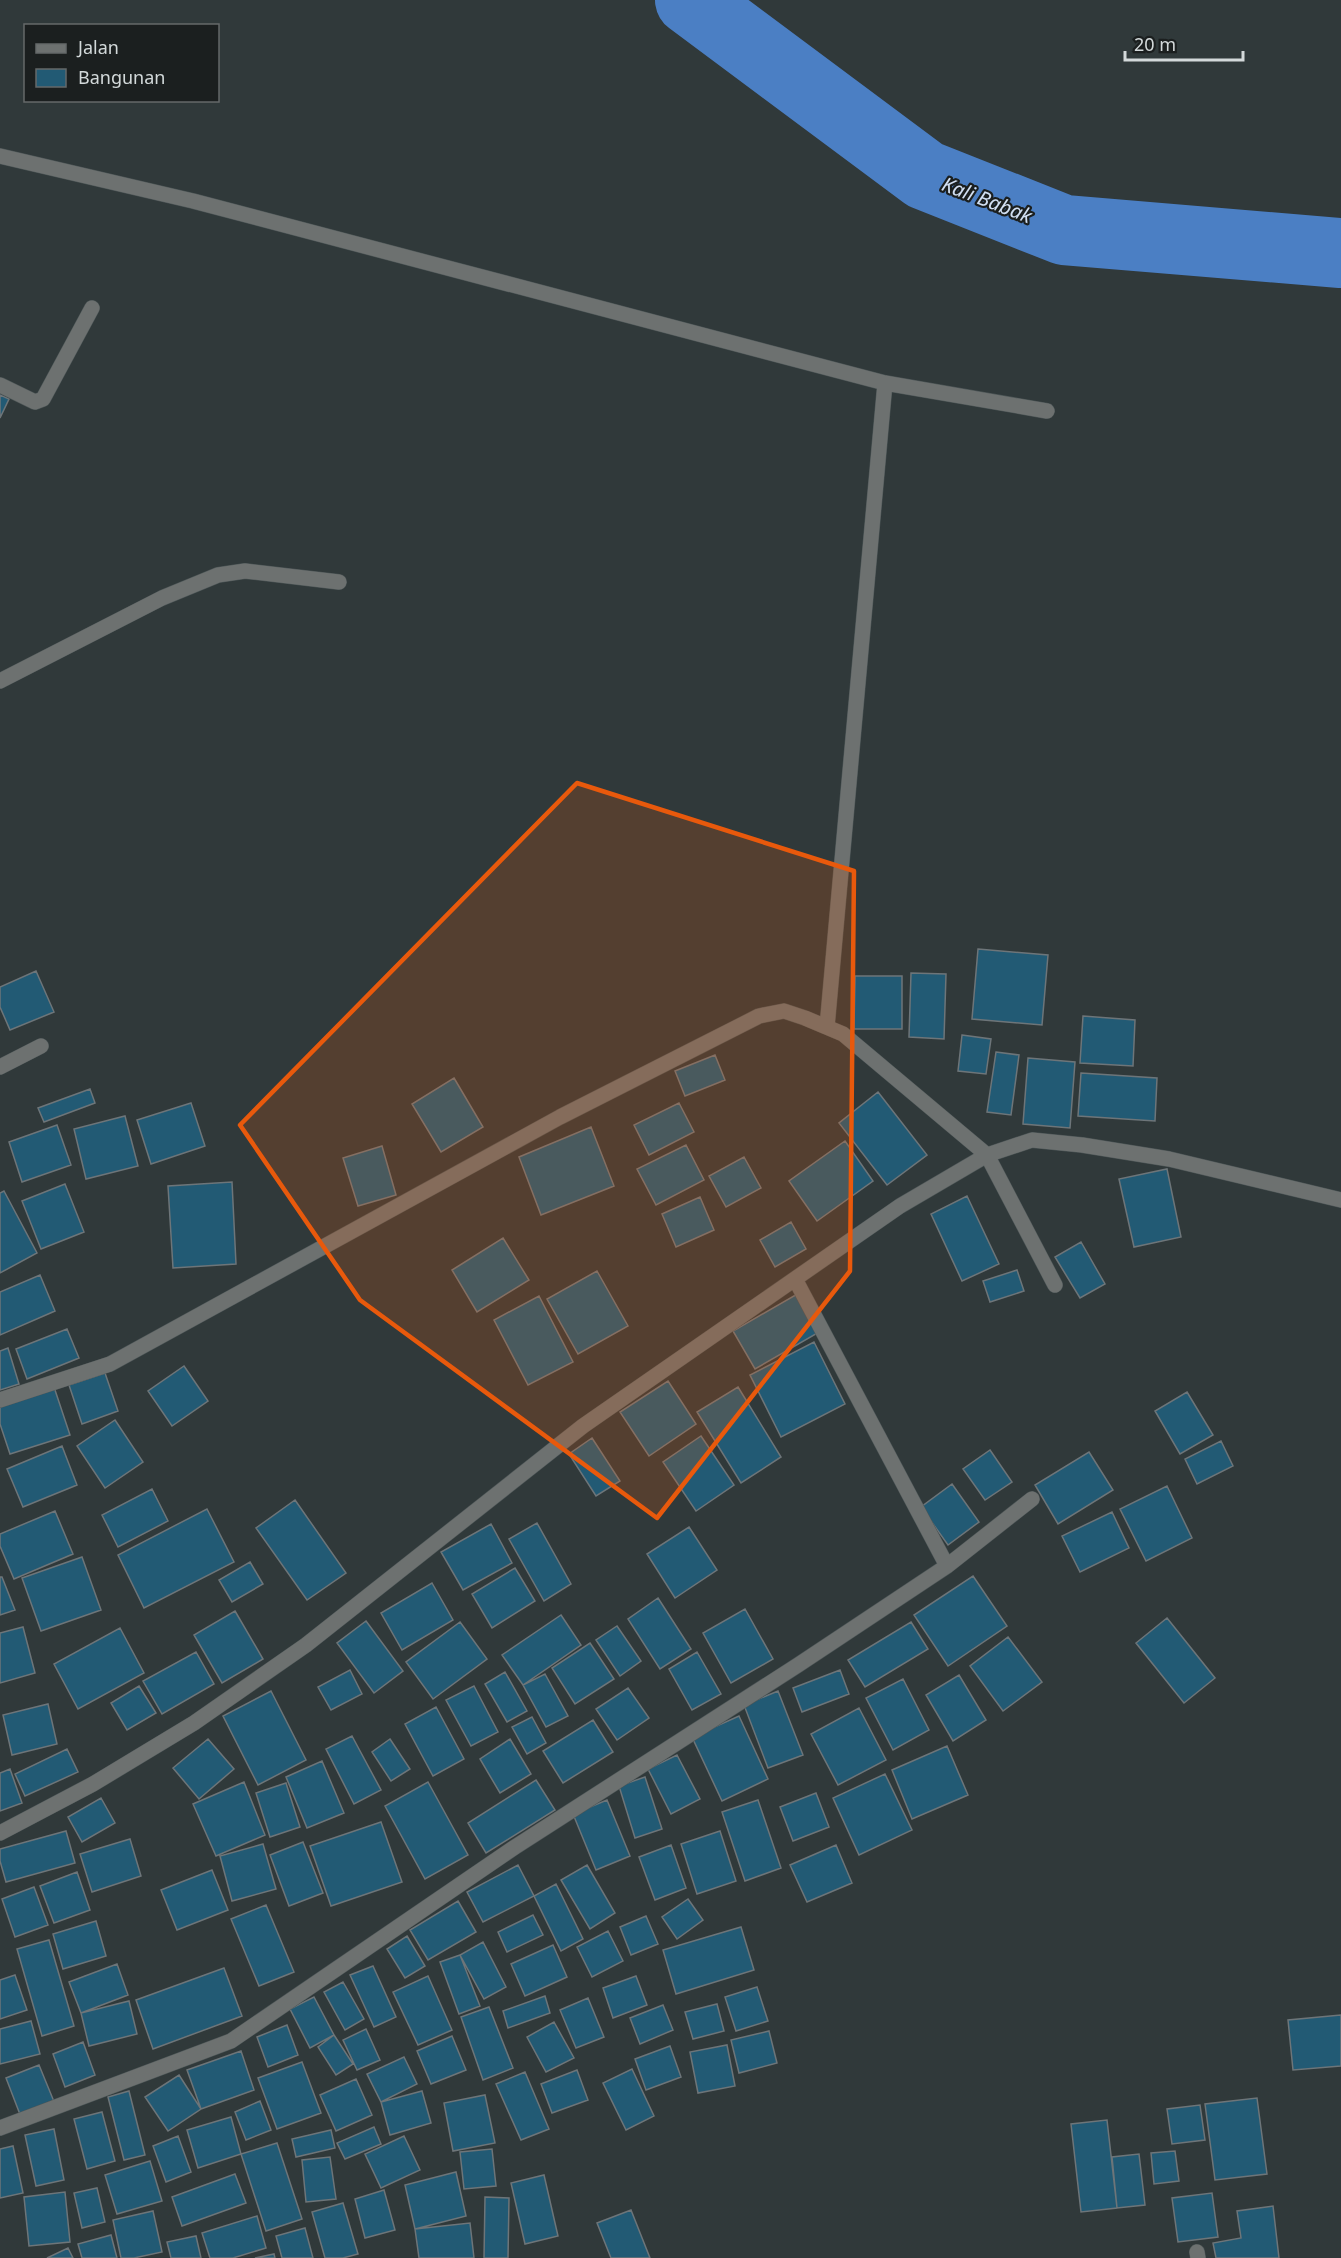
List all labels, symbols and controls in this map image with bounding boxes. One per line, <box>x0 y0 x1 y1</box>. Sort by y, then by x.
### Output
legend <box>24 24 219 102</box>
scale bar <box>1125 24 1244 62</box>
text: 20 m <box>1134 32 1176 56</box>
text: Jalan <box>76 35 119 59</box>
text: Bangunan <box>78 65 165 89</box>
water label: Kali Babak <box>938 170 1037 229</box>

